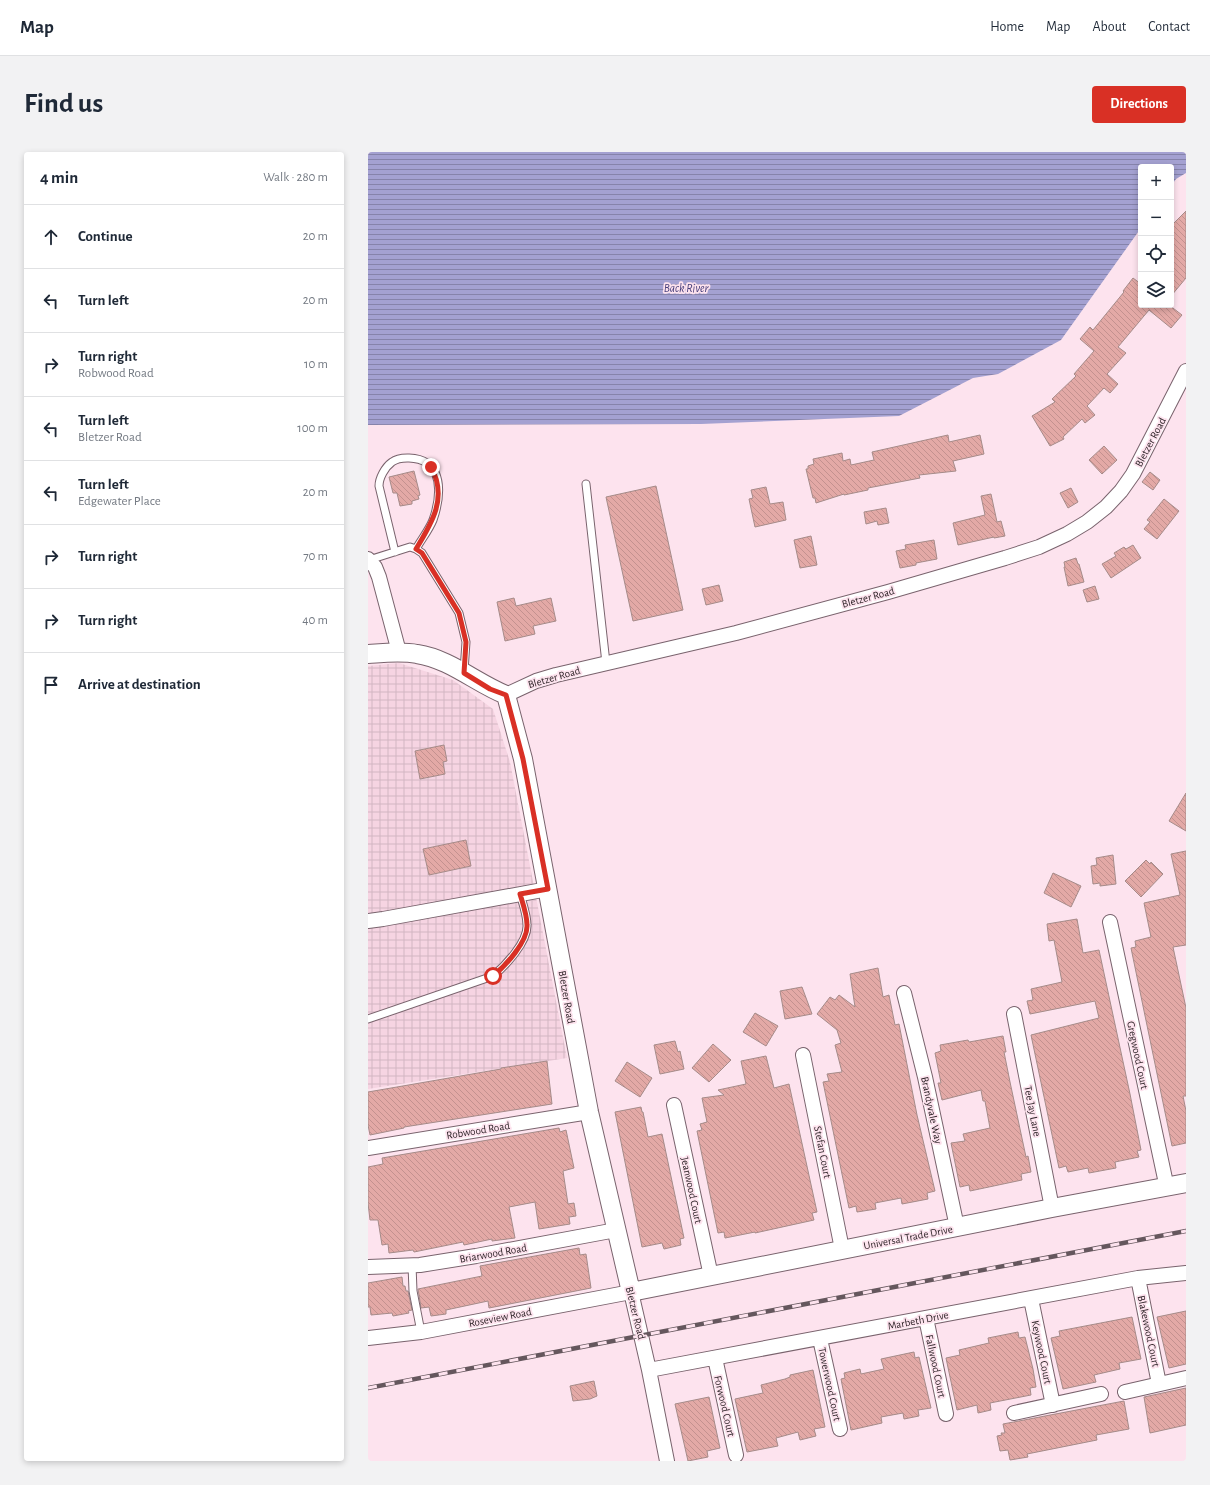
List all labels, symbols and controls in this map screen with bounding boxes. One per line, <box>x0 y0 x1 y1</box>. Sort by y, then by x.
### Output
text: Map <box>20 18 54 37</box>
text: Home <box>990 20 1024 34</box>
text: Map <box>1046 20 1070 34</box>
text: About <box>1092 20 1126 34</box>
text: Contact <box>1148 20 1190 34</box>
button: Directions <box>1092 86 1186 123</box>
text: Find us <box>24 90 103 118</box>
map controls <box>1138 164 1174 308</box>
button: + <box>1138 164 1174 200</box>
text: 4 min <box>40 169 78 186</box>
text: Walk · 280 m <box>263 171 328 184</box>
button: − <box>1138 200 1174 236</box>
icon: ahead <box>40 226 62 248</box>
text: Continue <box>78 229 133 244</box>
text: 20 m <box>303 230 328 243</box>
button: locate <box>1138 236 1174 272</box>
button: layers <box>1138 272 1174 308</box>
water label: Back River <box>664 282 709 294</box>
icon: left <box>40 290 62 312</box>
text: Turn left <box>78 293 129 308</box>
text: 20 m <box>303 294 328 307</box>
text: Turn right <box>78 349 137 364</box>
icon: right <box>40 354 62 376</box>
text: 10 m <box>304 358 328 371</box>
text: Robwood Road <box>78 367 154 380</box>
text: Turn left <box>78 413 129 428</box>
street label: Bletzer Road <box>1133 416 1168 469</box>
icon: left <box>40 418 62 440</box>
text: 100 m <box>297 422 328 435</box>
text: Bletzer Road <box>78 431 142 444</box>
route end <box>422 458 440 476</box>
text: Turn left <box>78 477 129 492</box>
icon: left <box>40 482 62 504</box>
text: 20 m <box>303 486 328 499</box>
text: Edgewater Place <box>78 495 161 508</box>
icon: right <box>40 546 62 568</box>
text: Turn right <box>78 549 137 564</box>
text: 70 m <box>303 550 328 563</box>
street label: Bletzer Road <box>841 585 896 610</box>
icon: right <box>40 610 62 632</box>
text: Turn right <box>78 613 137 628</box>
text: 40 m <box>302 614 328 627</box>
street label: Bletzer Road <box>527 665 582 690</box>
icon: arrive <box>40 674 62 696</box>
text: Arrive at destination <box>78 677 201 692</box>
route start <box>484 967 502 985</box>
street label: Bletzer Road <box>556 970 577 1025</box>
street label: Gregwood Court <box>1125 1020 1150 1091</box>
street label: Brandyvale Way <box>919 1076 944 1145</box>
street label: Tee Jay Lane <box>1022 1085 1043 1137</box>
street label: Robwood Road <box>446 1120 511 1141</box>
street label: Stefan Court <box>812 1125 833 1180</box>
street label: Jeanwood Court <box>679 1156 704 1225</box>
street label: Universal Trade Drive <box>863 1223 954 1252</box>
street label: Briarwood Road <box>459 1242 528 1265</box>
street label: Bletzer Road <box>624 1286 647 1341</box>
street label: Blakewood Court <box>1136 1294 1162 1368</box>
street label: Roseview Road <box>468 1306 533 1329</box>
street label: Marbeth Drive <box>887 1309 949 1332</box>
street label: Keywood Court <box>1029 1319 1054 1385</box>
street label: Fallwood Court <box>923 1334 948 1399</box>
street label: Towerwood Court <box>816 1346 843 1422</box>
street label: Forwood Court <box>712 1374 737 1438</box>

